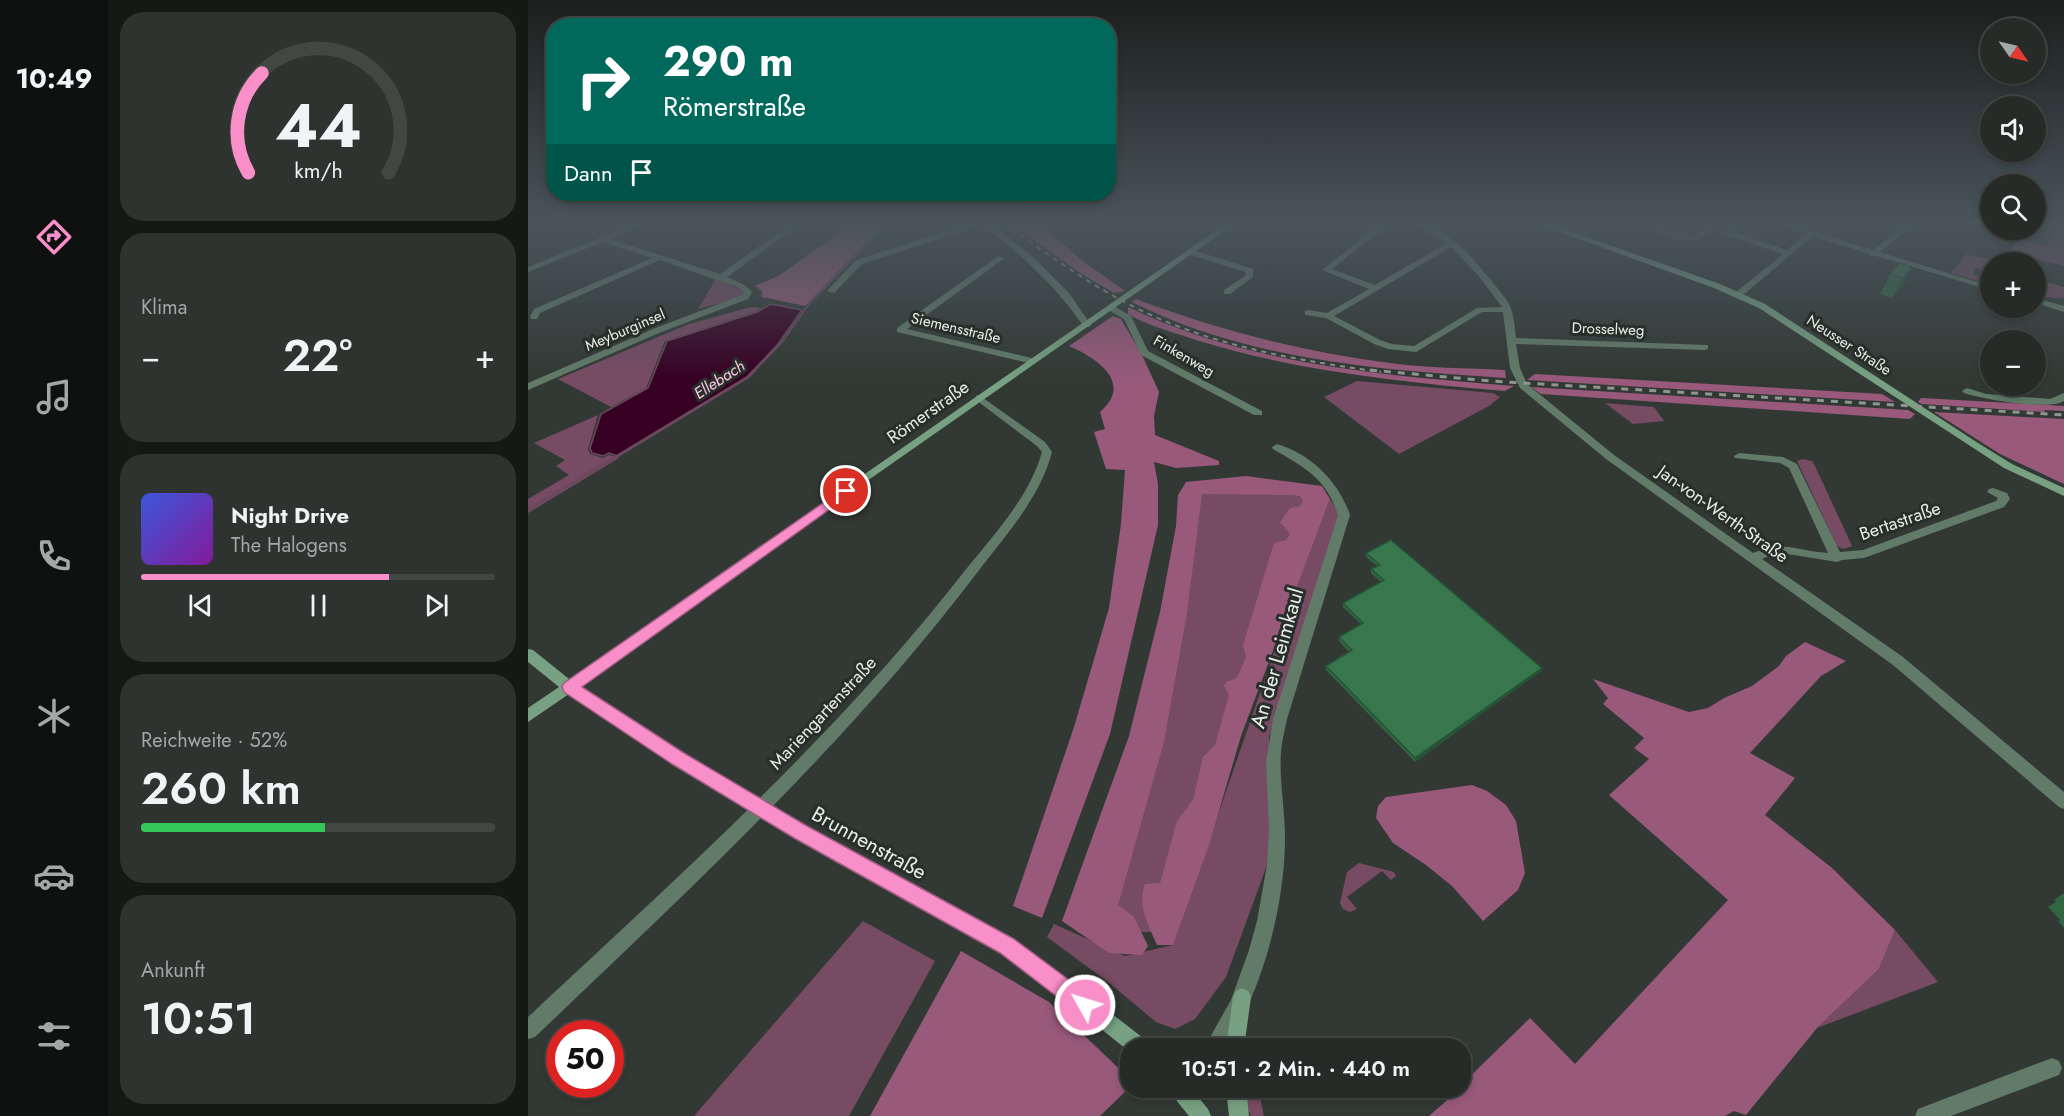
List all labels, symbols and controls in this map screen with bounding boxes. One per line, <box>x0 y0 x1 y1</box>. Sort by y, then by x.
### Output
north arrow <box>1980 18 2046 84</box>
map controls <box>1980 18 2046 396</box>
text: 290 m <box>663 31 794 92</box>
icon: right <box>564 42 642 120</box>
text: 10:49 <box>15 59 93 98</box>
text: 44 <box>274 81 362 171</box>
text: Römerstraße <box>663 87 806 126</box>
button: sound <box>1980 96 2046 162</box>
text: km/h <box>294 156 342 187</box>
icon: arrive <box>625 156 658 189</box>
text: Dann <box>564 157 613 189</box>
button: search <box>1980 174 2046 240</box>
icon: directions <box>33 216 75 258</box>
button: + <box>1980 252 2046 318</box>
text: Klima <box>141 293 187 322</box>
street label: Meyburginsel <box>582 303 668 357</box>
street label: Siemensstraße <box>909 307 1003 349</box>
street label: Neusser Straße <box>1802 309 1896 381</box>
street label: Drosselweg <box>1571 317 1645 341</box>
text: 22° <box>283 323 352 388</box>
street label: Finkenweg <box>1149 330 1219 382</box>
button: − <box>1980 330 2046 396</box>
text: − <box>141 333 160 380</box>
text: + <box>475 333 495 380</box>
water label: Ellebach <box>689 354 749 405</box>
street label: Römerstraße <box>882 374 974 450</box>
icon: music <box>33 376 75 418</box>
street label: Jan-von-Werth-Straße <box>1651 458 1794 569</box>
pin <box>820 465 871 516</box>
icon: arrive <box>829 474 862 507</box>
street label: Bertastraße <box>1856 495 1944 547</box>
text: Night Drive <box>231 499 349 531</box>
text: The Halogens <box>231 531 347 560</box>
icon: phone <box>33 535 75 577</box>
street label: An der Leimkaul <box>1243 584 1311 732</box>
icon: previous <box>184 589 217 622</box>
icon: pause <box>302 589 335 622</box>
icon: next <box>420 589 453 622</box>
street label: Mariengartenstraße <box>763 650 883 776</box>
icon: climate <box>33 695 75 737</box>
text: Reichweite · 52% <box>141 726 287 755</box>
text: 260 km <box>141 756 301 821</box>
street label: Brunnenstraße <box>806 799 932 887</box>
icon: car <box>33 855 75 897</box>
text: Ankunft <box>141 956 205 985</box>
position arrow <box>1053 973 1117 1037</box>
text: 10:51 <box>141 986 256 1051</box>
icon: filters <box>33 1015 75 1057</box>
speed limit sign: 50 <box>546 1020 624 1098</box>
text: 10:51 · 2 Min. · 440 m <box>1181 1052 1410 1084</box>

